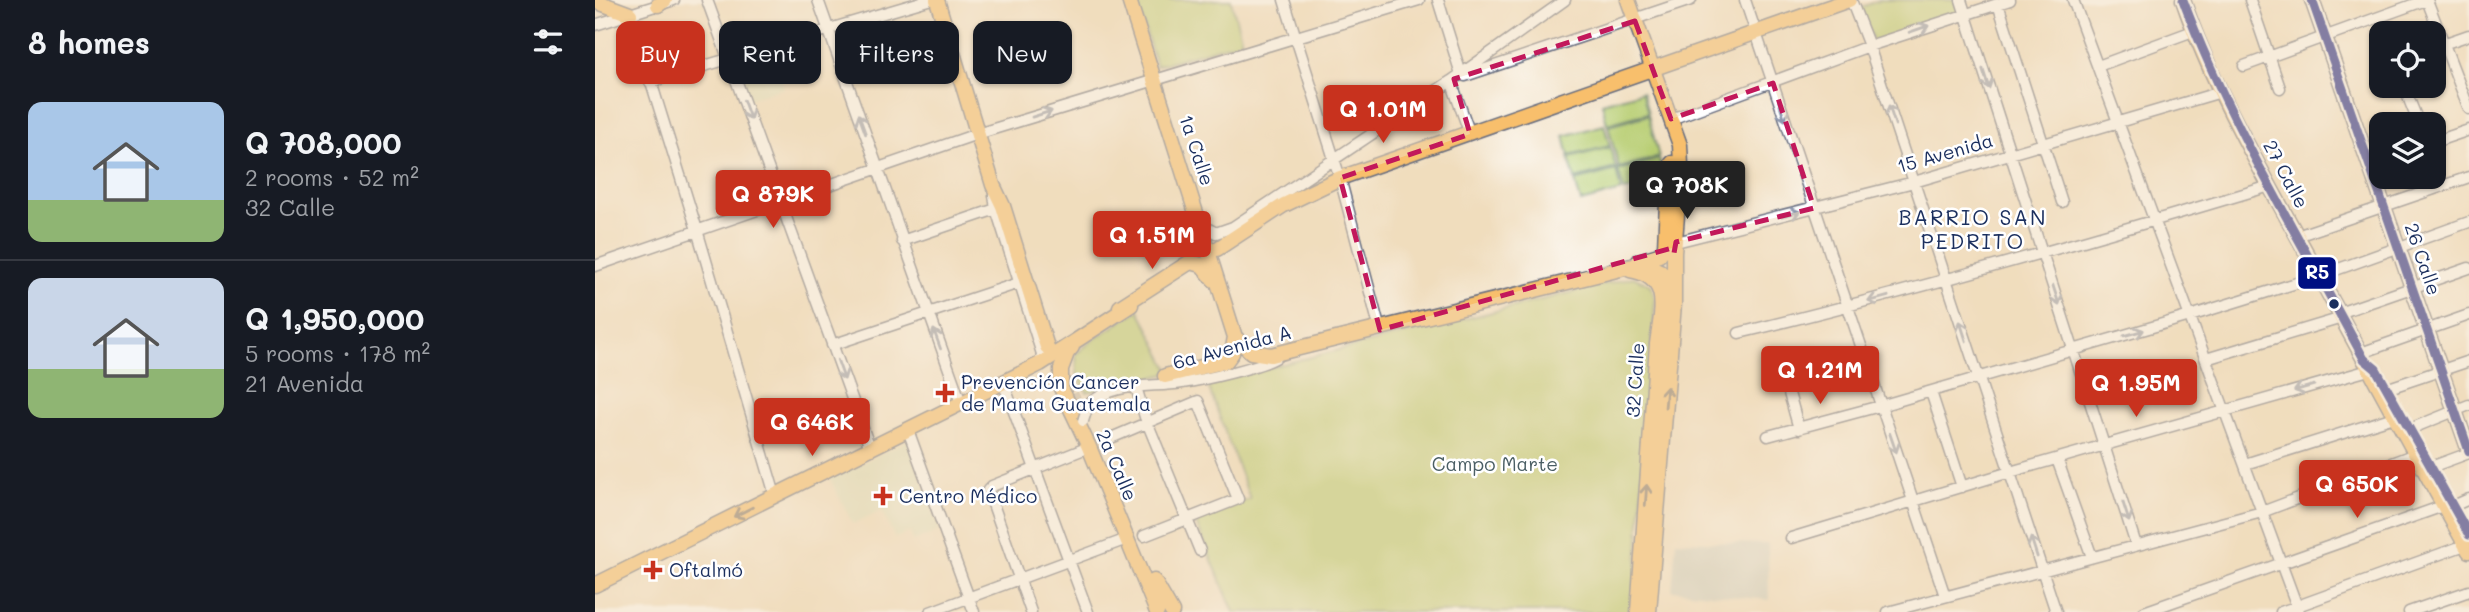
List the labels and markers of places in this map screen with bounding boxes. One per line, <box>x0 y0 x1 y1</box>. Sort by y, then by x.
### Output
pin: Q 1.01M <box>1318 86 1448 145</box>
pin: Q 708K <box>1630 162 1744 221</box>
pin: Q 879K <box>716 170 830 230</box>
pin: Q 1.51M <box>1087 212 1217 271</box>
unlabelled marker <box>2327 297 2341 311</box>
pin: Q 1.21M <box>1755 346 1885 406</box>
pin: Q 1.95M <box>2071 360 2201 419</box>
place label: Prevención Cancer de Mama Guatemala <box>961 369 1151 416</box>
marker: Prevención Cancer de Mama Guatemala <box>935 383 955 403</box>
pin: Q 646K <box>755 398 869 458</box>
pin: Q 650K <box>2300 461 2414 520</box>
place label: Centro Médico <box>899 483 1037 508</box>
marker: Centro Médico <box>873 486 893 506</box>
place label: Oftalmó <box>669 557 743 582</box>
marker: Oftalmó <box>643 560 663 580</box>

